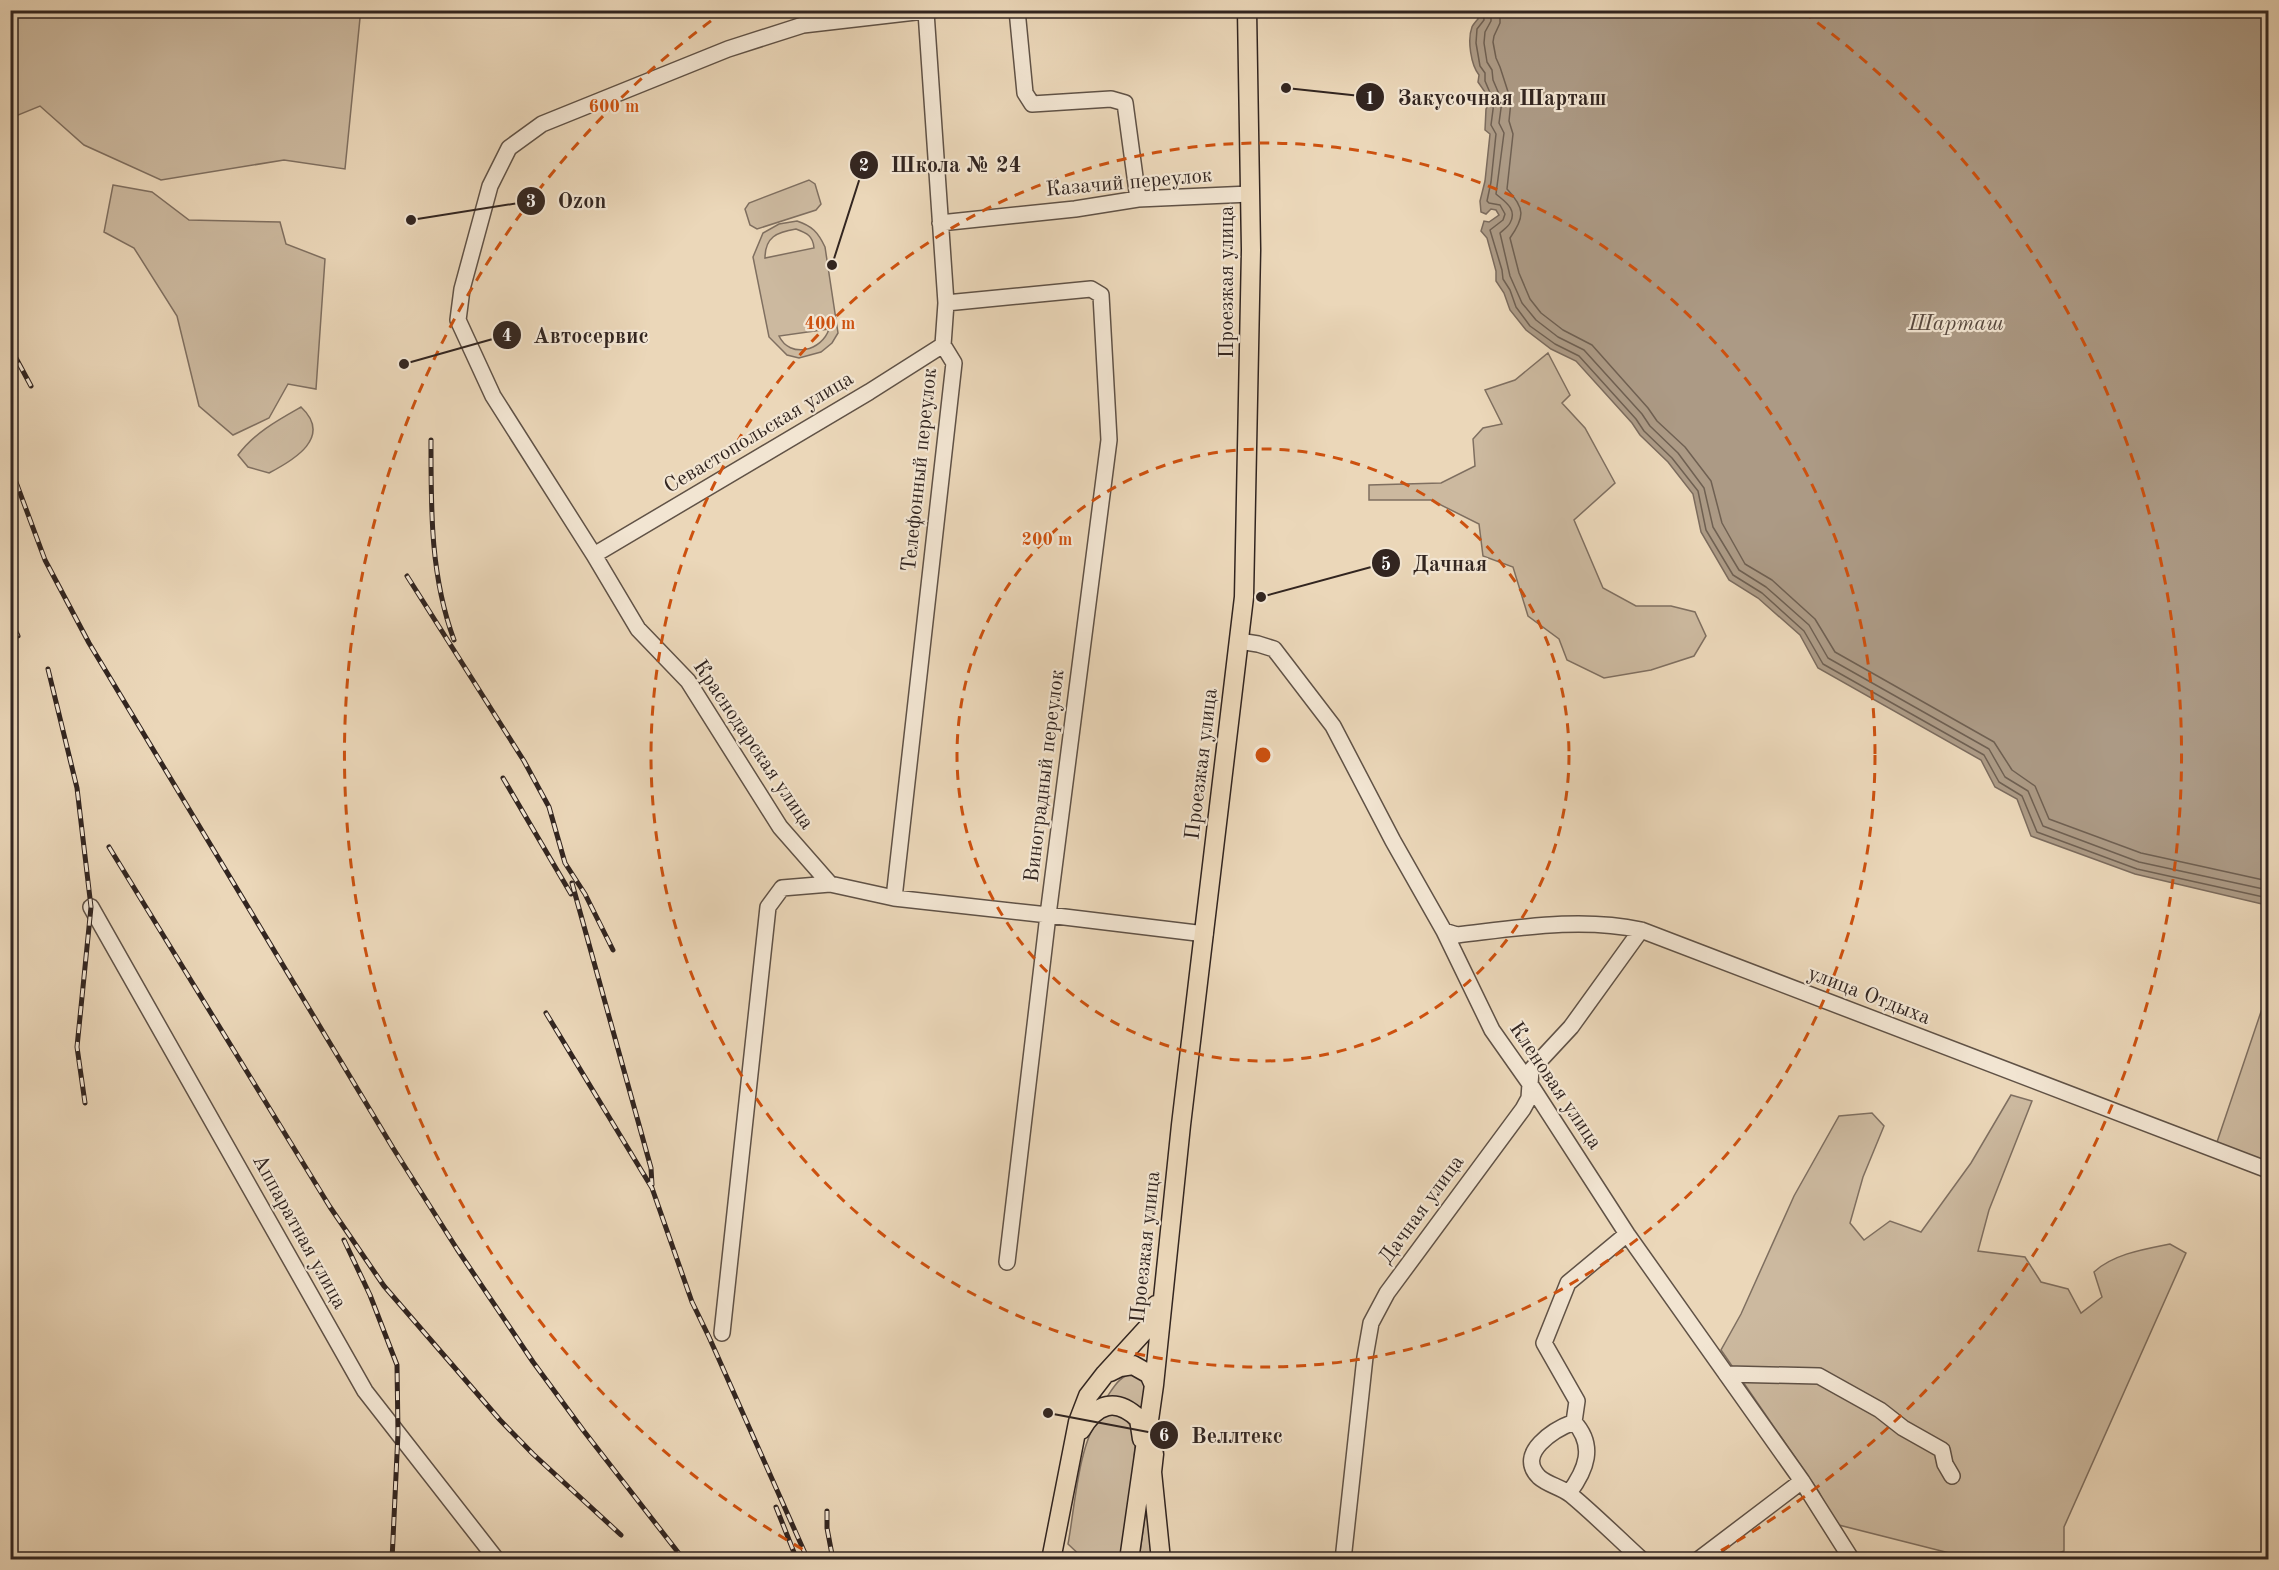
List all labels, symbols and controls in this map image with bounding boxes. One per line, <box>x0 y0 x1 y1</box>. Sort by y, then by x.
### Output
callout: Закусочная Шарташ <box>1355 77 1618 117</box>
text: Закусочная Шарташ <box>1397 88 1607 110</box>
text: 1 <box>1365 90 1375 108</box>
text: 600 m <box>589 98 639 116</box>
callout: Школа № 24 <box>849 145 1034 185</box>
text: Школа № 24 <box>891 155 1021 177</box>
text: 2 <box>859 157 869 175</box>
street label: Казачий переулок <box>1045 165 1214 201</box>
callout: Ozon <box>516 181 619 221</box>
text: Ozon <box>557 191 607 213</box>
text: 3 <box>526 193 536 211</box>
street label: Проезжая улица <box>1217 206 1238 358</box>
water label: Шарташ <box>1907 313 2004 335</box>
callout: Автосервис <box>492 315 661 355</box>
text: 400 m <box>805 315 855 333</box>
text: Автосервис <box>533 326 649 348</box>
text: 4 <box>502 327 512 345</box>
street label: Телефонный переулок <box>899 366 941 573</box>
street label: Севастопольская улица <box>661 368 857 498</box>
text: 200 m <box>1022 531 1072 549</box>
callout: Дачная <box>1371 543 1499 583</box>
text: Дачная <box>1413 554 1487 576</box>
text: 5 <box>1381 556 1391 574</box>
street label: Краснодарская улица <box>689 657 817 833</box>
street label: Виноградный переулок <box>1022 668 1069 884</box>
street label: Проезжая улица <box>1182 687 1222 841</box>
centre of rings <box>1253 745 1273 765</box>
street label: улица Отдыха <box>1805 963 1933 1029</box>
street label: Кленовая улица <box>1505 1019 1605 1153</box>
street label: Аппаратная улица <box>248 1151 350 1313</box>
street label: Дачная улица <box>1376 1152 1468 1268</box>
street label: Проезжая улица <box>1128 1170 1164 1324</box>
callout: Веллтекс <box>1149 1415 1295 1455</box>
text: Веллтекс <box>1191 1426 1283 1448</box>
text: 6 <box>1159 1427 1169 1445</box>

